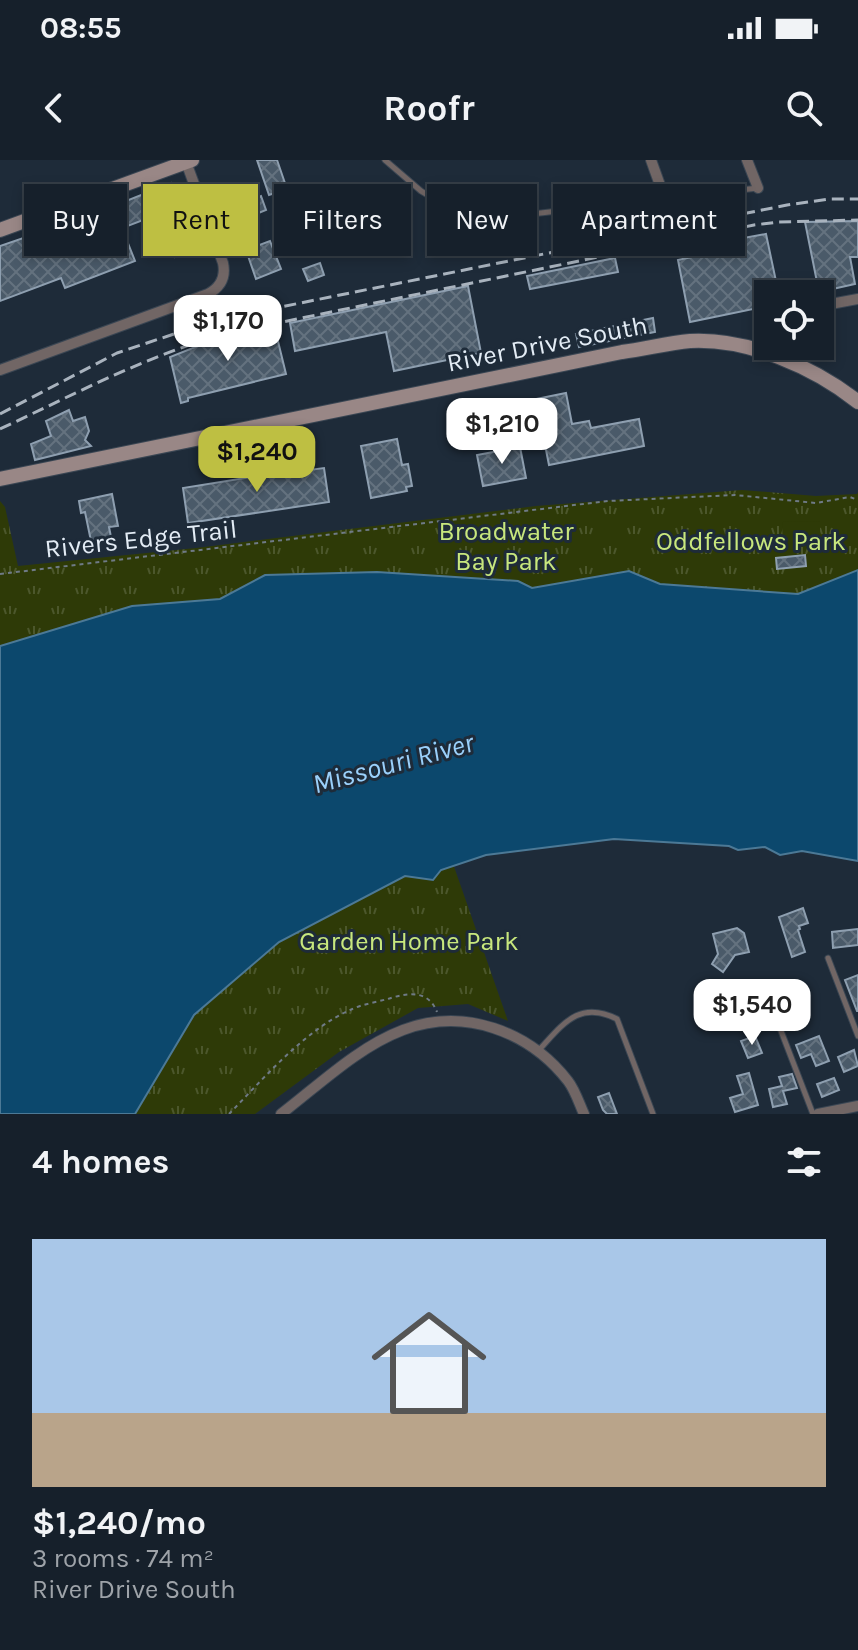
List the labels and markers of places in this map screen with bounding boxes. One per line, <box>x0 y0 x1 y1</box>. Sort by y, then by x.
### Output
pin: $1,170 <box>163 295 293 363</box>
pin: $1,210 <box>437 398 567 466</box>
pin: $1,240 <box>192 426 322 494</box>
pin: $1,540 <box>687 979 817 1047</box>

